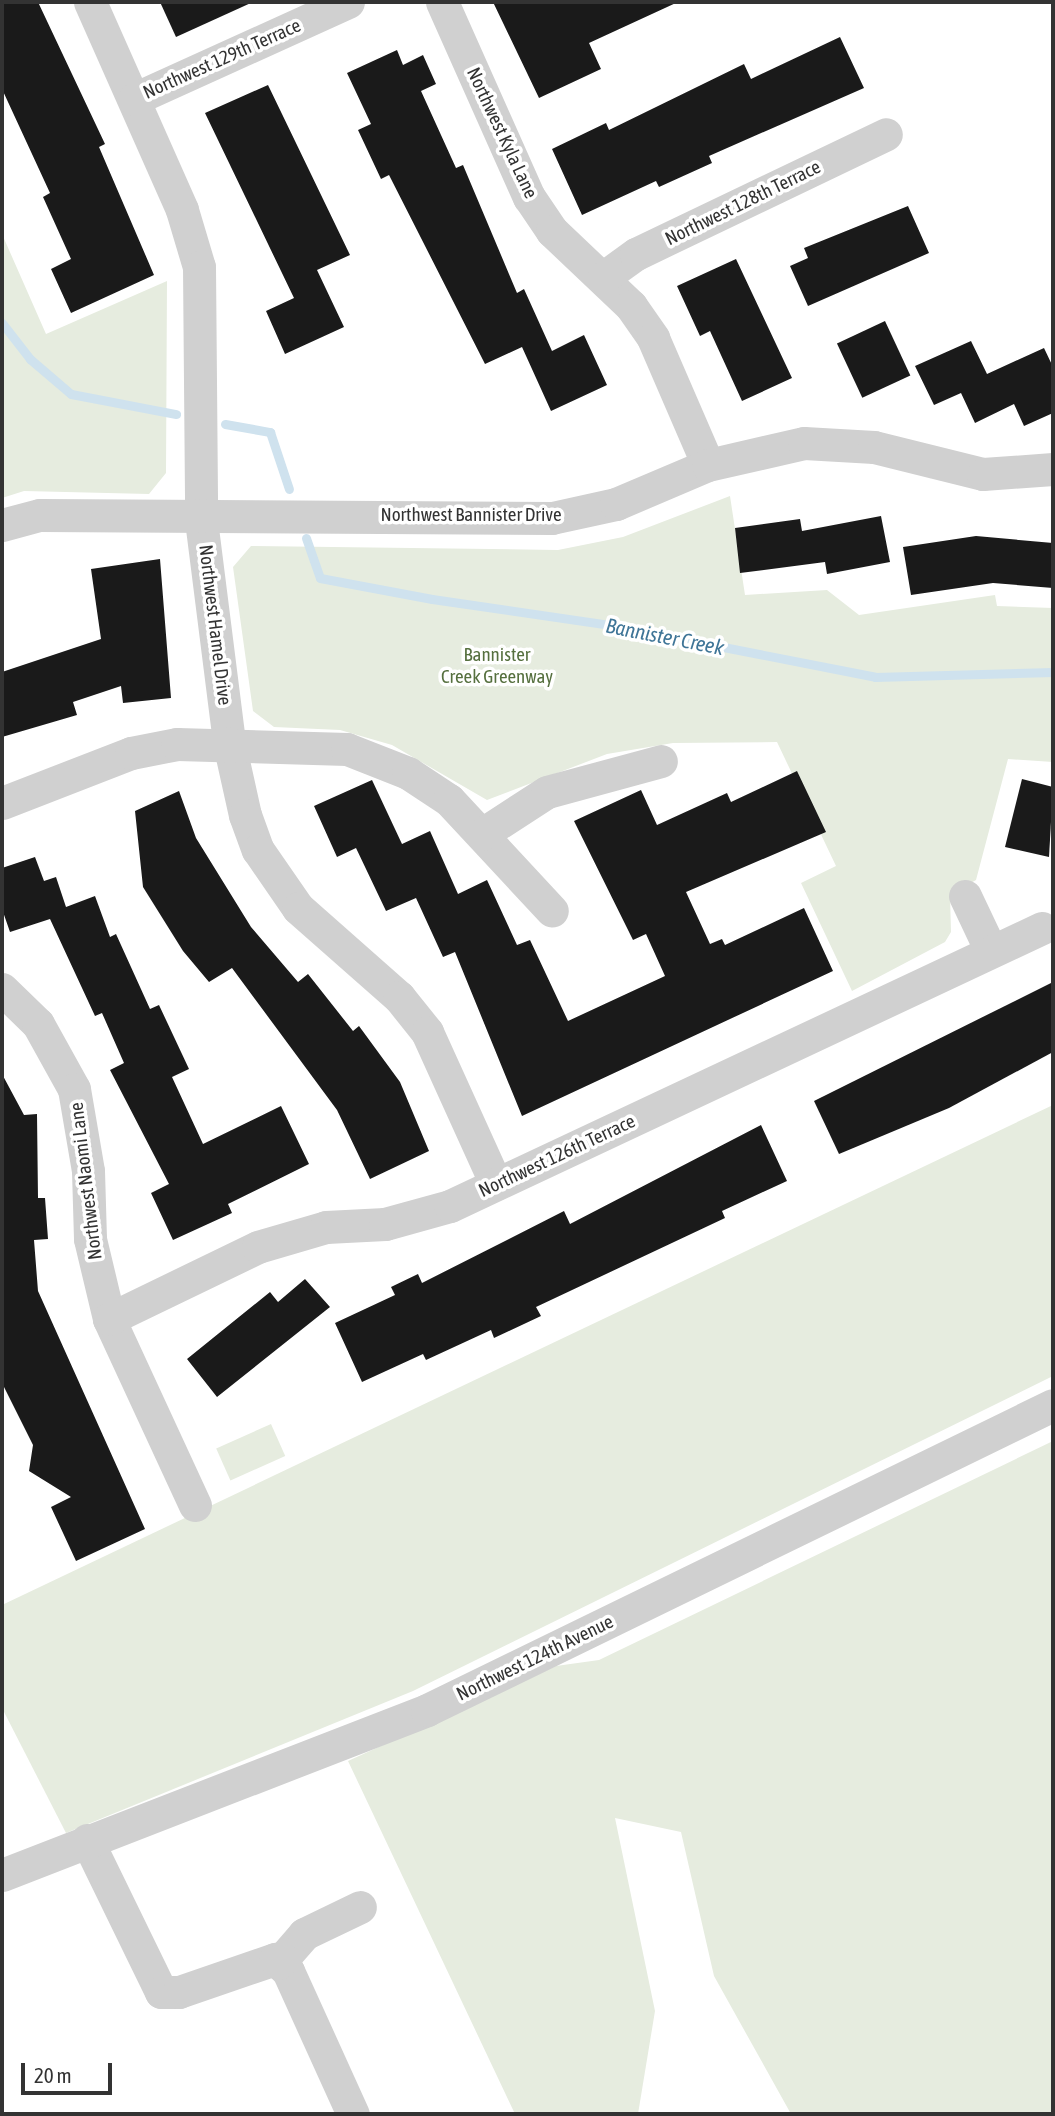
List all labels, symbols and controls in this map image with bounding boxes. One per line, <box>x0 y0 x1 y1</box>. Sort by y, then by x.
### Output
street label: Northwest 129th Terrace <box>140 14 304 104</box>
street label: Northwest Kyla Lane <box>462 64 542 202</box>
street label: Northwest 128th Terrace <box>662 155 824 251</box>
street label: Northwest Bannister Drive <box>380 504 562 526</box>
street label: Northwest Hamel Drive <box>194 543 236 707</box>
water label: Bannister Creek <box>604 612 726 660</box>
park label: Bannister Creek Greenway <box>441 644 553 688</box>
street label: Northwest Naomi Lane <box>65 1101 107 1261</box>
street label: Northwest 126th Terrace <box>475 1110 639 1202</box>
street label: Northwest 124th Avenue <box>453 1610 617 1706</box>
scale bar <box>24 2050 116 2094</box>
text: 20 m <box>34 2063 72 2087</box>

